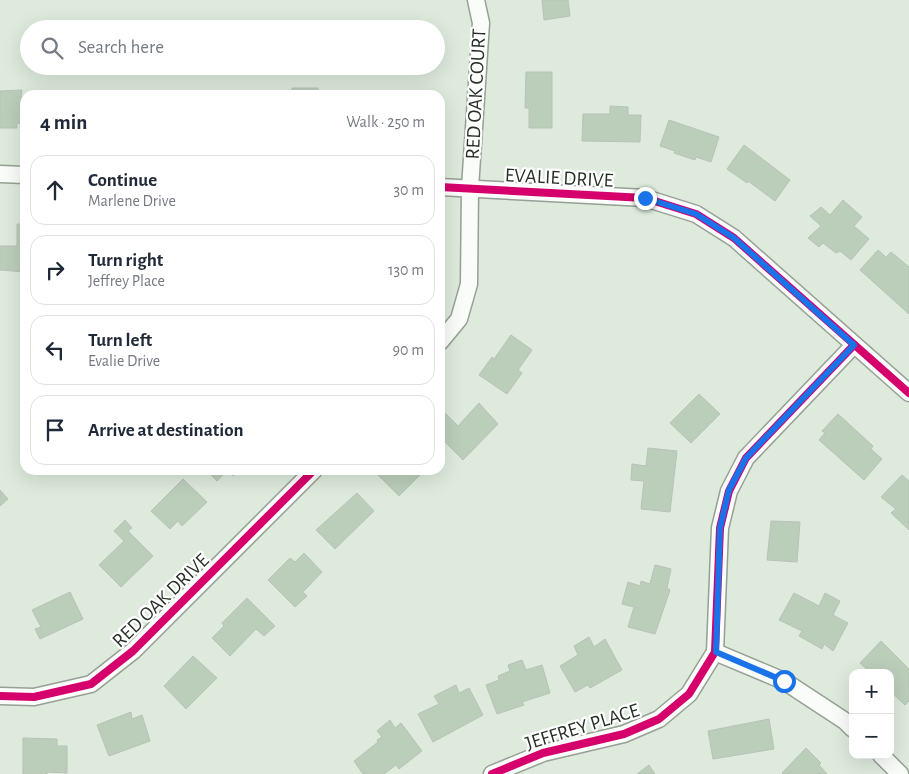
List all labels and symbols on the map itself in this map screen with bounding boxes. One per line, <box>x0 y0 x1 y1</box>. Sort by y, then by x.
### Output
street label: RED OAK COURT <box>463 28 489 160</box>
street label: EVALIE DRIVE <box>504 165 614 191</box>
route end <box>634 187 657 210</box>
street label: RED OAK DRIVE <box>109 550 213 651</box>
route start <box>773 670 796 693</box>
street label: JEFFREY PLACE <box>523 700 642 754</box>

